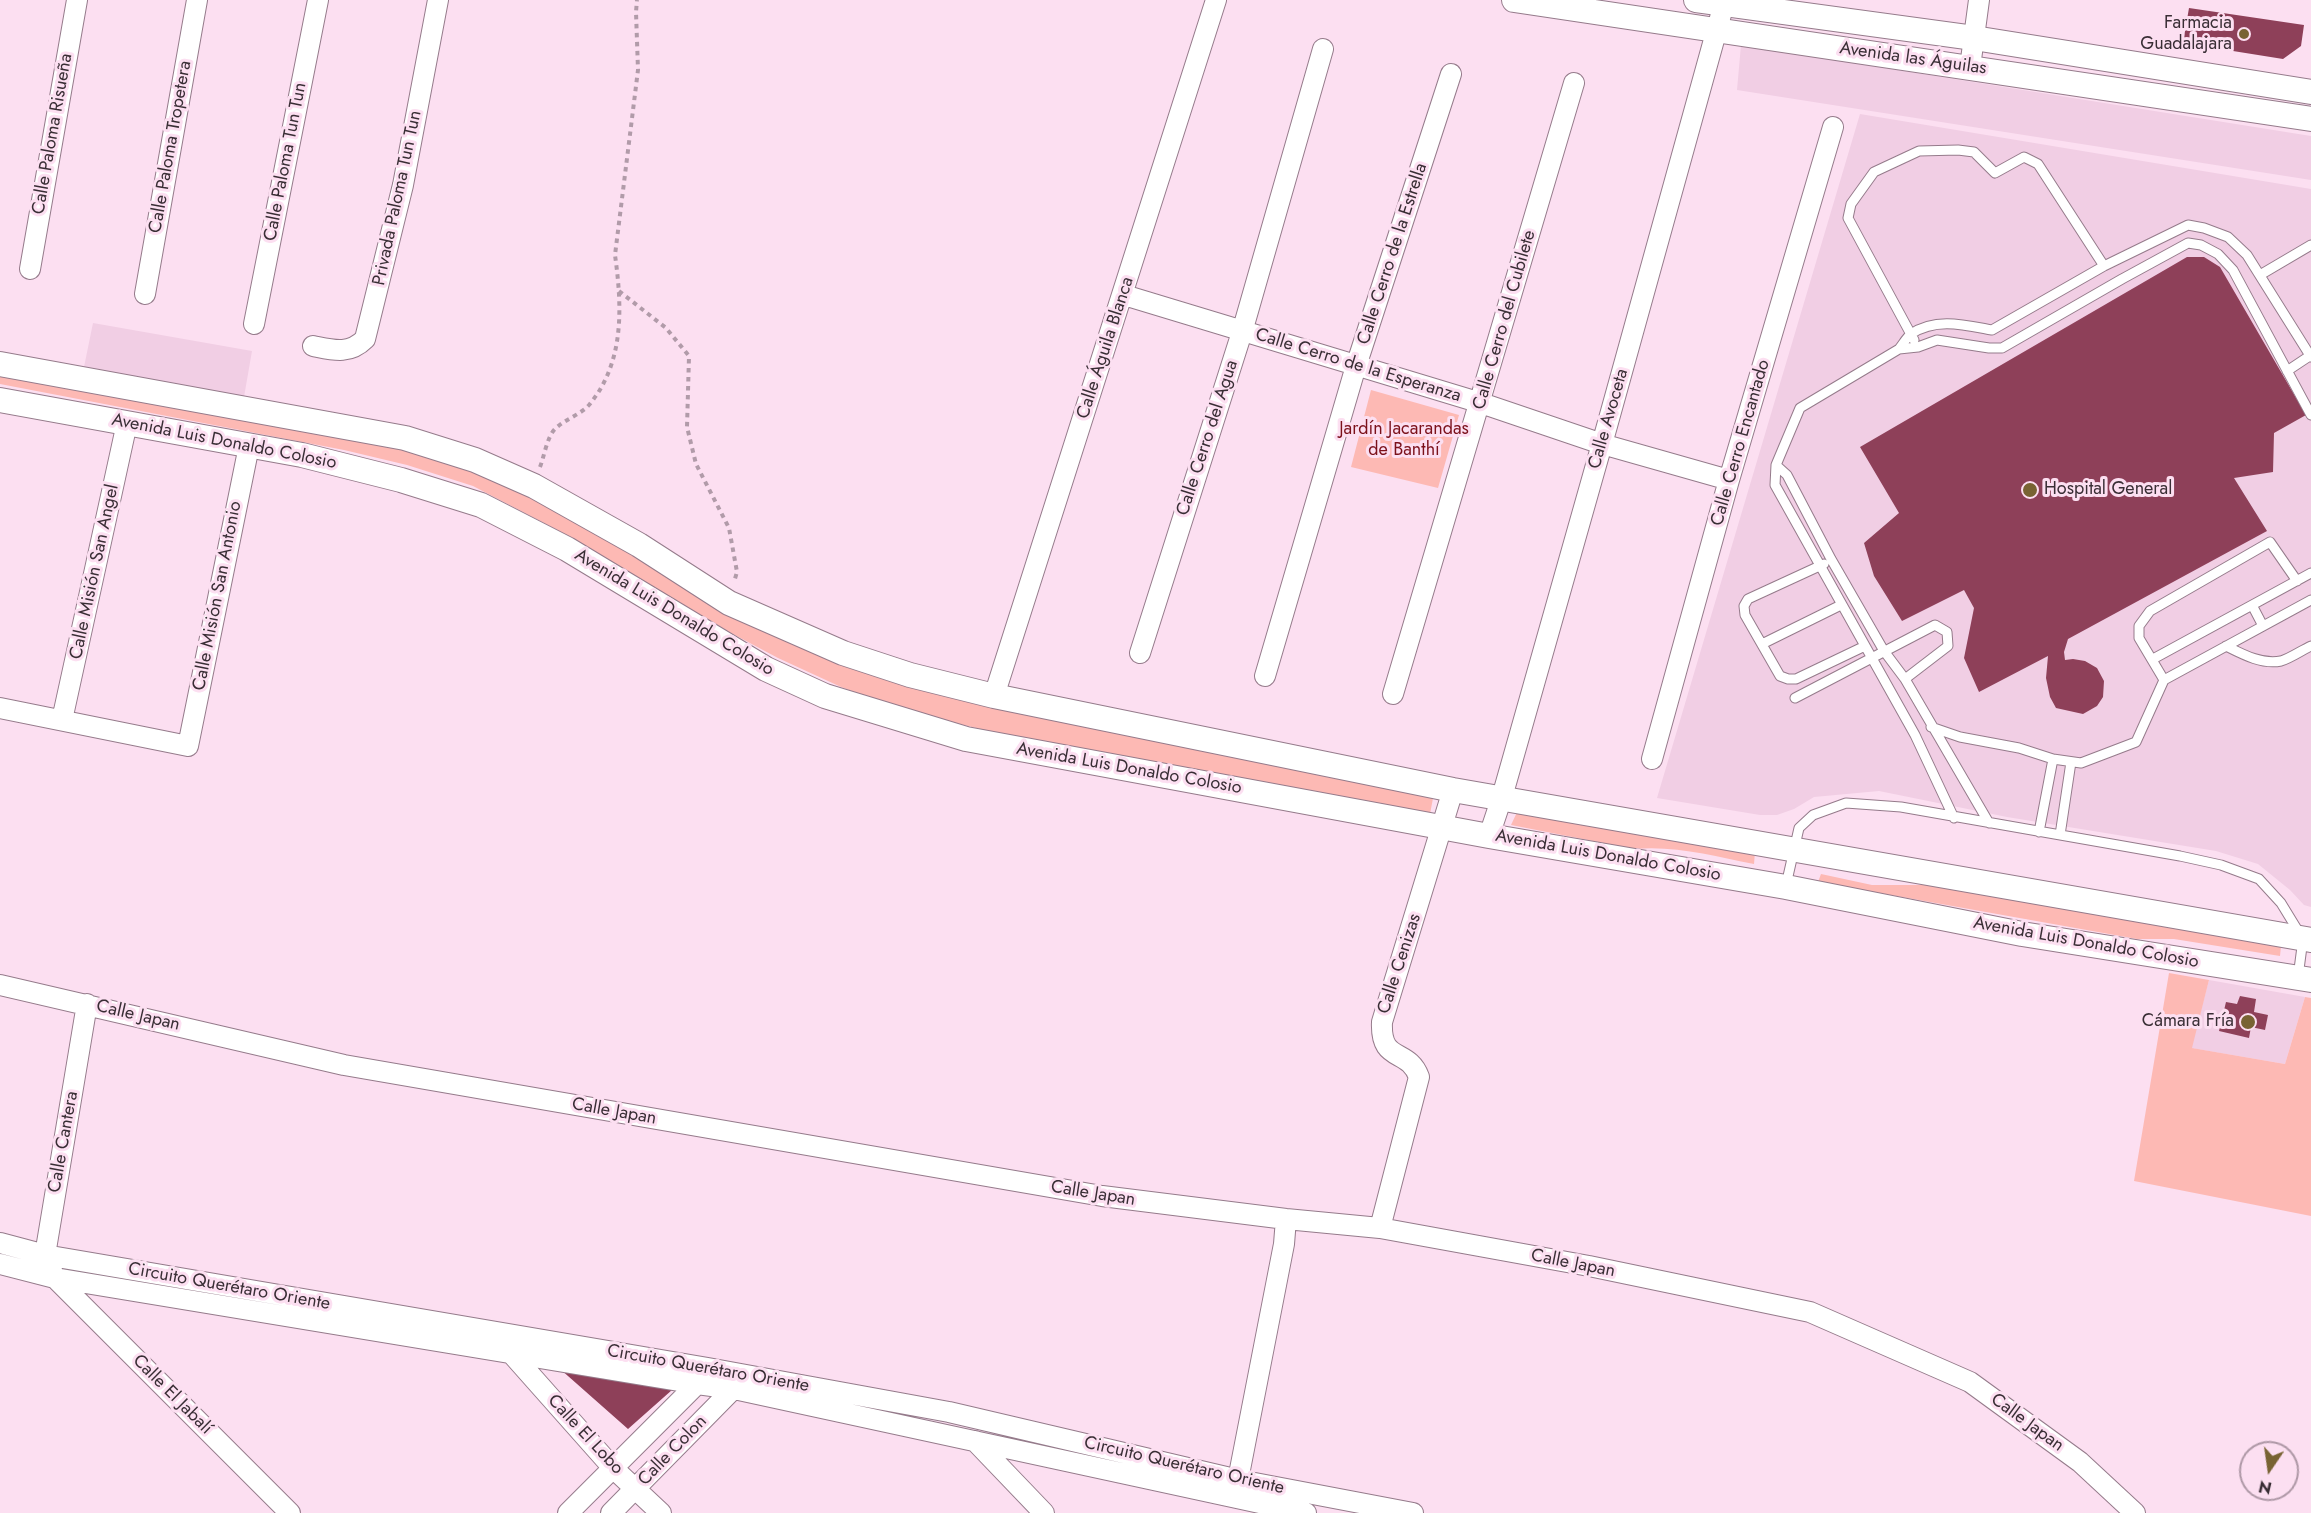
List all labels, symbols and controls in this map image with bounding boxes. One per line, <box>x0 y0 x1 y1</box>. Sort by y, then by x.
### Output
place label: Farmacia Guadalajara <box>2140 13 2232 56</box>
marker: Farmacia Guadalajara <box>2237 27 2251 41</box>
street label: Avenida las Águilas <box>1838 38 1988 80</box>
street label: Calle Paloma Risueña <box>28 52 78 216</box>
street label: Calle Paloma Tropetera <box>145 59 197 235</box>
street label: Calle Paloma Tun Tun <box>260 81 312 243</box>
street label: Privada Paloma Tun Tun <box>369 109 427 287</box>
street label: Calle Cerro de la Estrella <box>1353 161 1433 347</box>
street label: Calle Cerro del Cubilete <box>1469 228 1541 412</box>
street label: Calle Águila Blanca <box>1073 274 1139 422</box>
street label: Calle Cerro de la Esperanza <box>1253 324 1463 408</box>
street label: Calle Cerro Encantado <box>1707 357 1775 529</box>
street label: Calle Cerro del Agua <box>1173 358 1243 518</box>
street label: Calle Avoceta <box>1584 366 1634 472</box>
street label: Avenida Luis Donaldo Colosio <box>110 410 338 474</box>
park label: Jardín Jacarandas de Banthí <box>1339 419 1469 462</box>
place label: Hospital General <box>2044 479 2172 501</box>
marker: Hospital General <box>2021 481 2039 499</box>
street label: Calle Misión San Angel <box>66 483 124 661</box>
street label: Calle Misión San Antonio <box>189 499 247 693</box>
street label: Avenida Luis Donaldo Colosio <box>570 545 778 681</box>
street label: Avenida Luis Donaldo Colosio <box>1015 739 1243 799</box>
street label: Avenida Luis Donaldo Colosio <box>1494 826 1722 886</box>
street label: Calle Cenizas <box>1374 911 1426 1017</box>
street label: Avenida Luis Donaldo Colosio <box>1972 913 2200 973</box>
street label: Calle Japan <box>94 996 182 1036</box>
place label: Cámara Fría <box>2142 1011 2234 1033</box>
marker: Cámara Fría <box>2239 1013 2257 1031</box>
street label: Calle Cantera <box>44 1090 84 1194</box>
street label: Calle Japan <box>570 1094 658 1130</box>
street label: Calle Japan <box>1049 1177 1137 1211</box>
street label: Calle Japan <box>1529 1245 1617 1283</box>
street label: Circuito Querétaro Oriente <box>126 1259 332 1315</box>
street label: Circuito Querétaro Oriente <box>605 1341 811 1397</box>
street label: Calle El Jabalí <box>128 1351 216 1439</box>
street label: Calle Japan <box>1986 1389 2068 1457</box>
street label: Calle El Lobo <box>543 1391 627 1479</box>
street label: Calle Colon <box>634 1411 712 1491</box>
street label: Circuito Querétaro Oriente <box>1082 1432 1286 1500</box>
north arrow <box>2239 1441 2299 1501</box>
text: N <box>2257 1474 2274 1500</box>

